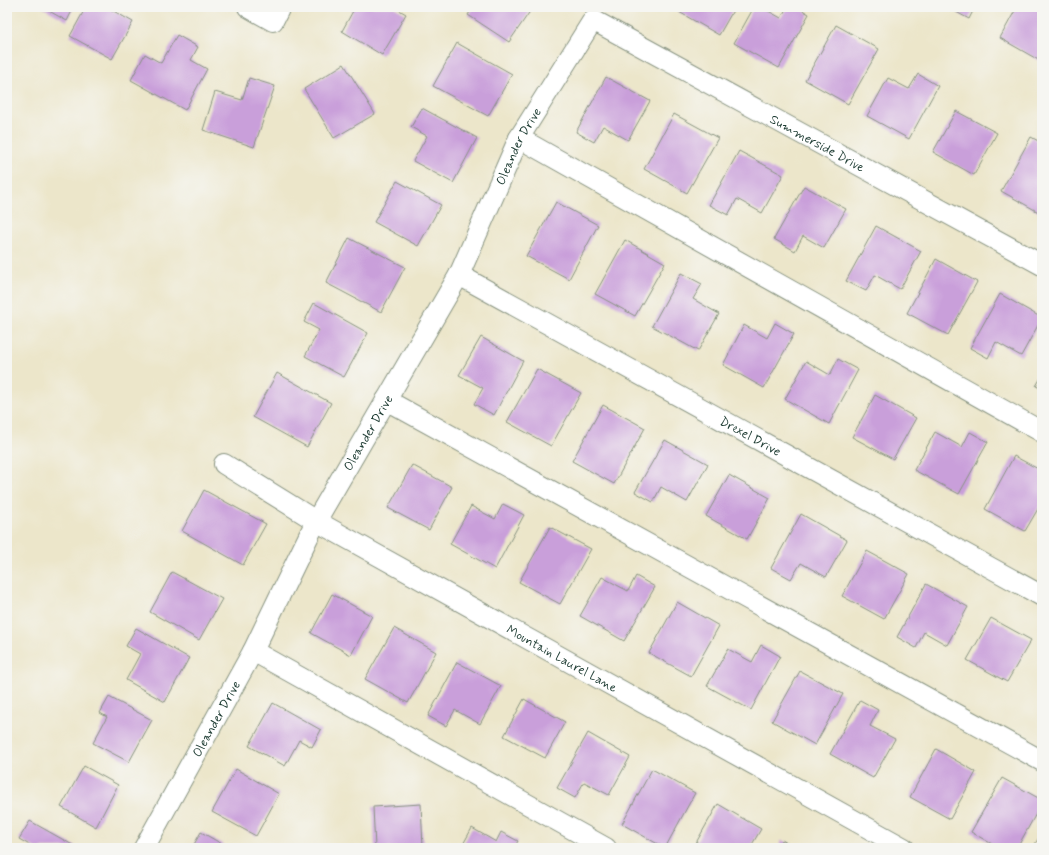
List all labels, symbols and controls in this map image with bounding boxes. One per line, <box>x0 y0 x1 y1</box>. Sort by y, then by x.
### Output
street label: Oleander Drive <box>492 105 546 188</box>
street label: Summerside Drive <box>767 111 867 177</box>
street label: Oleander Drive <box>340 392 398 474</box>
street label: Drexel Drive <box>716 413 784 461</box>
street label: Mountain Laurel Lane <box>503 622 620 697</box>
street label: Oleander Drive <box>189 678 245 760</box>

